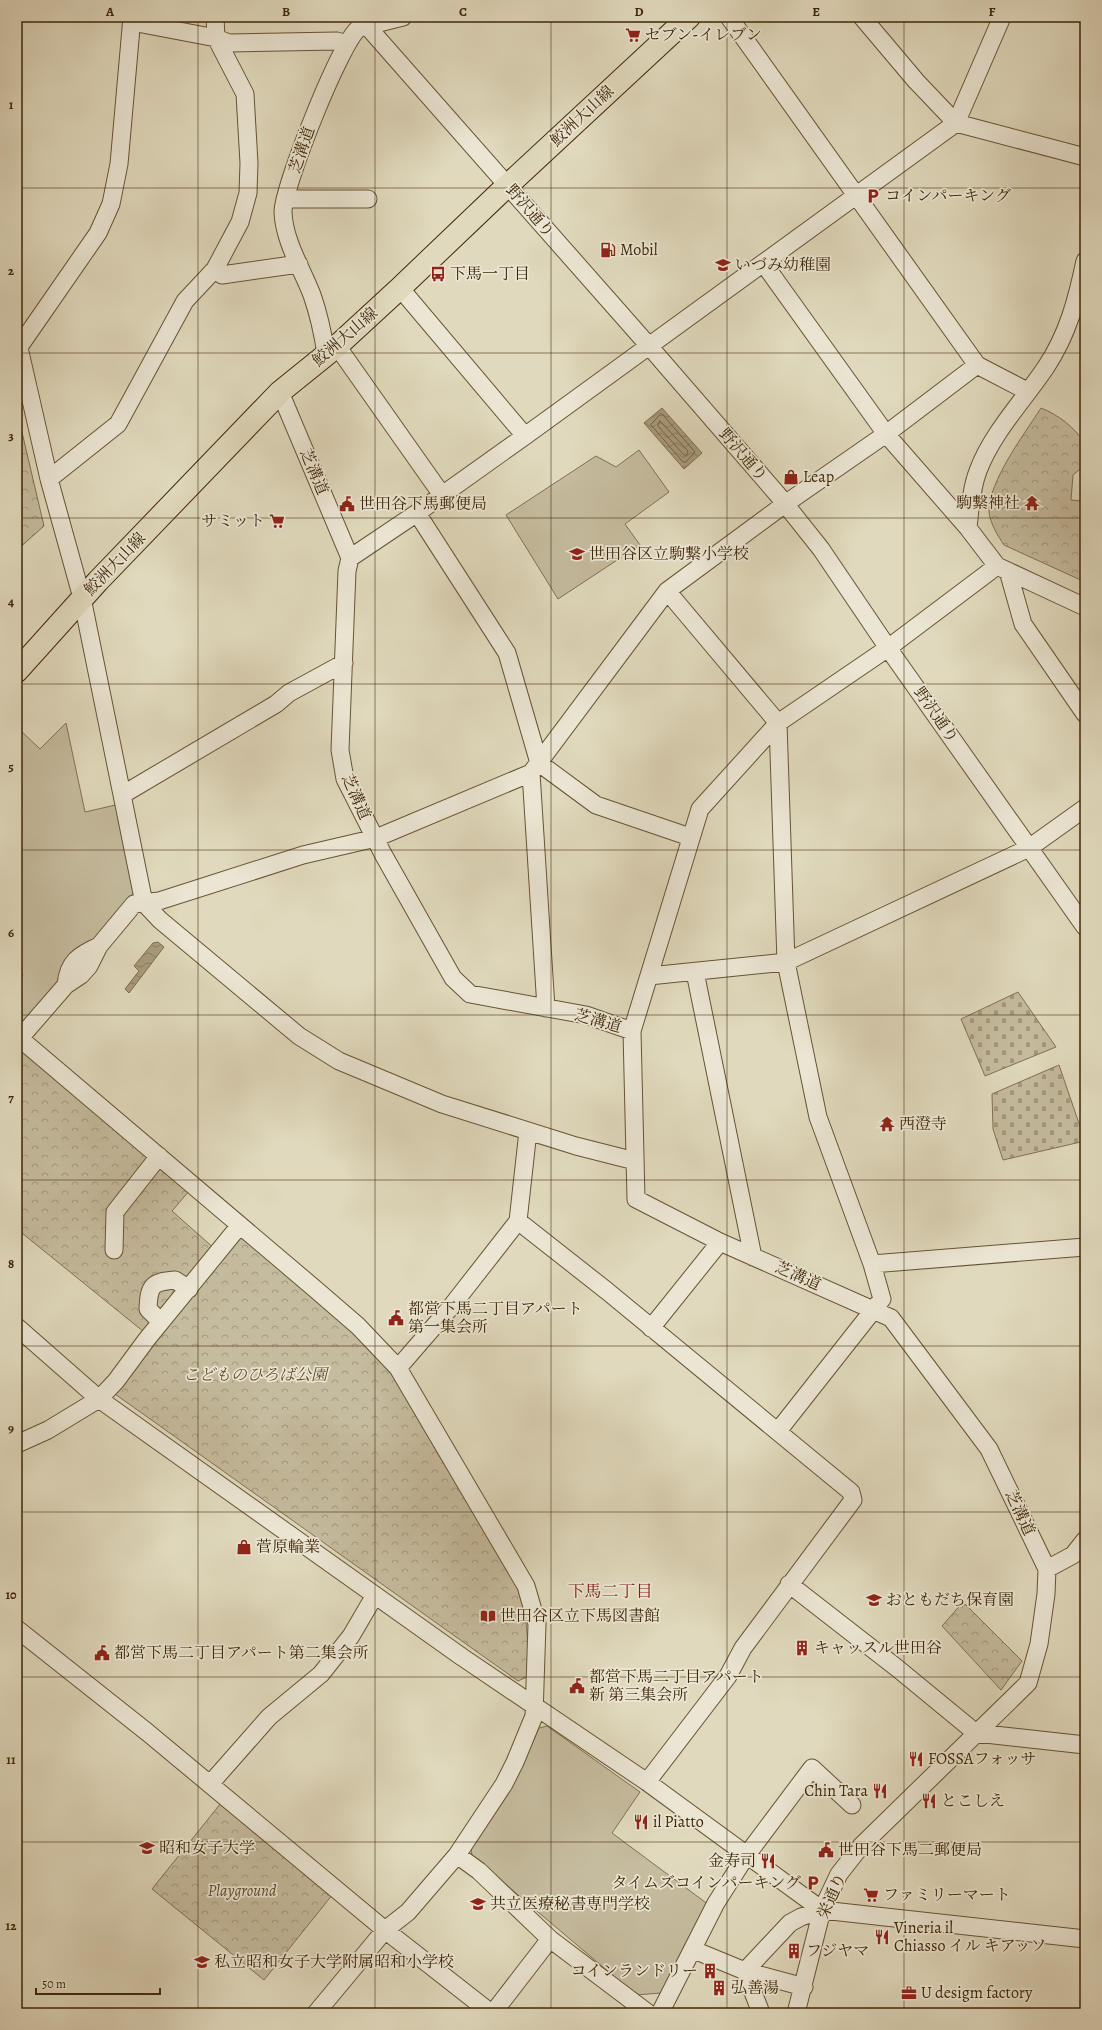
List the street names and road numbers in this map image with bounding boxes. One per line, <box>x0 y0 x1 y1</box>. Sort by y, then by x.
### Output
street label: 鮫洲大山線 <box>545 81 619 151</box>
street label: 芝溝道 <box>284 124 320 176</box>
street label: 野沢通り <box>501 180 559 242</box>
street label: 鮫洲大山線 <box>308 302 382 372</box>
street label: 野沢通り <box>714 424 772 486</box>
street label: 芝溝道 <box>294 446 334 498</box>
street label: 鮫洲大山線 <box>79 528 151 600</box>
street label: 野沢通り <box>909 682 963 748</box>
street label: 芝溝道 <box>336 771 376 823</box>
street label: 芝溝道 <box>572 1004 624 1038</box>
street label: 芝溝道 <box>772 1256 824 1296</box>
street label: 芝溝道 <box>1000 1487 1040 1539</box>
street label: 栄通り <box>812 1870 852 1922</box>

